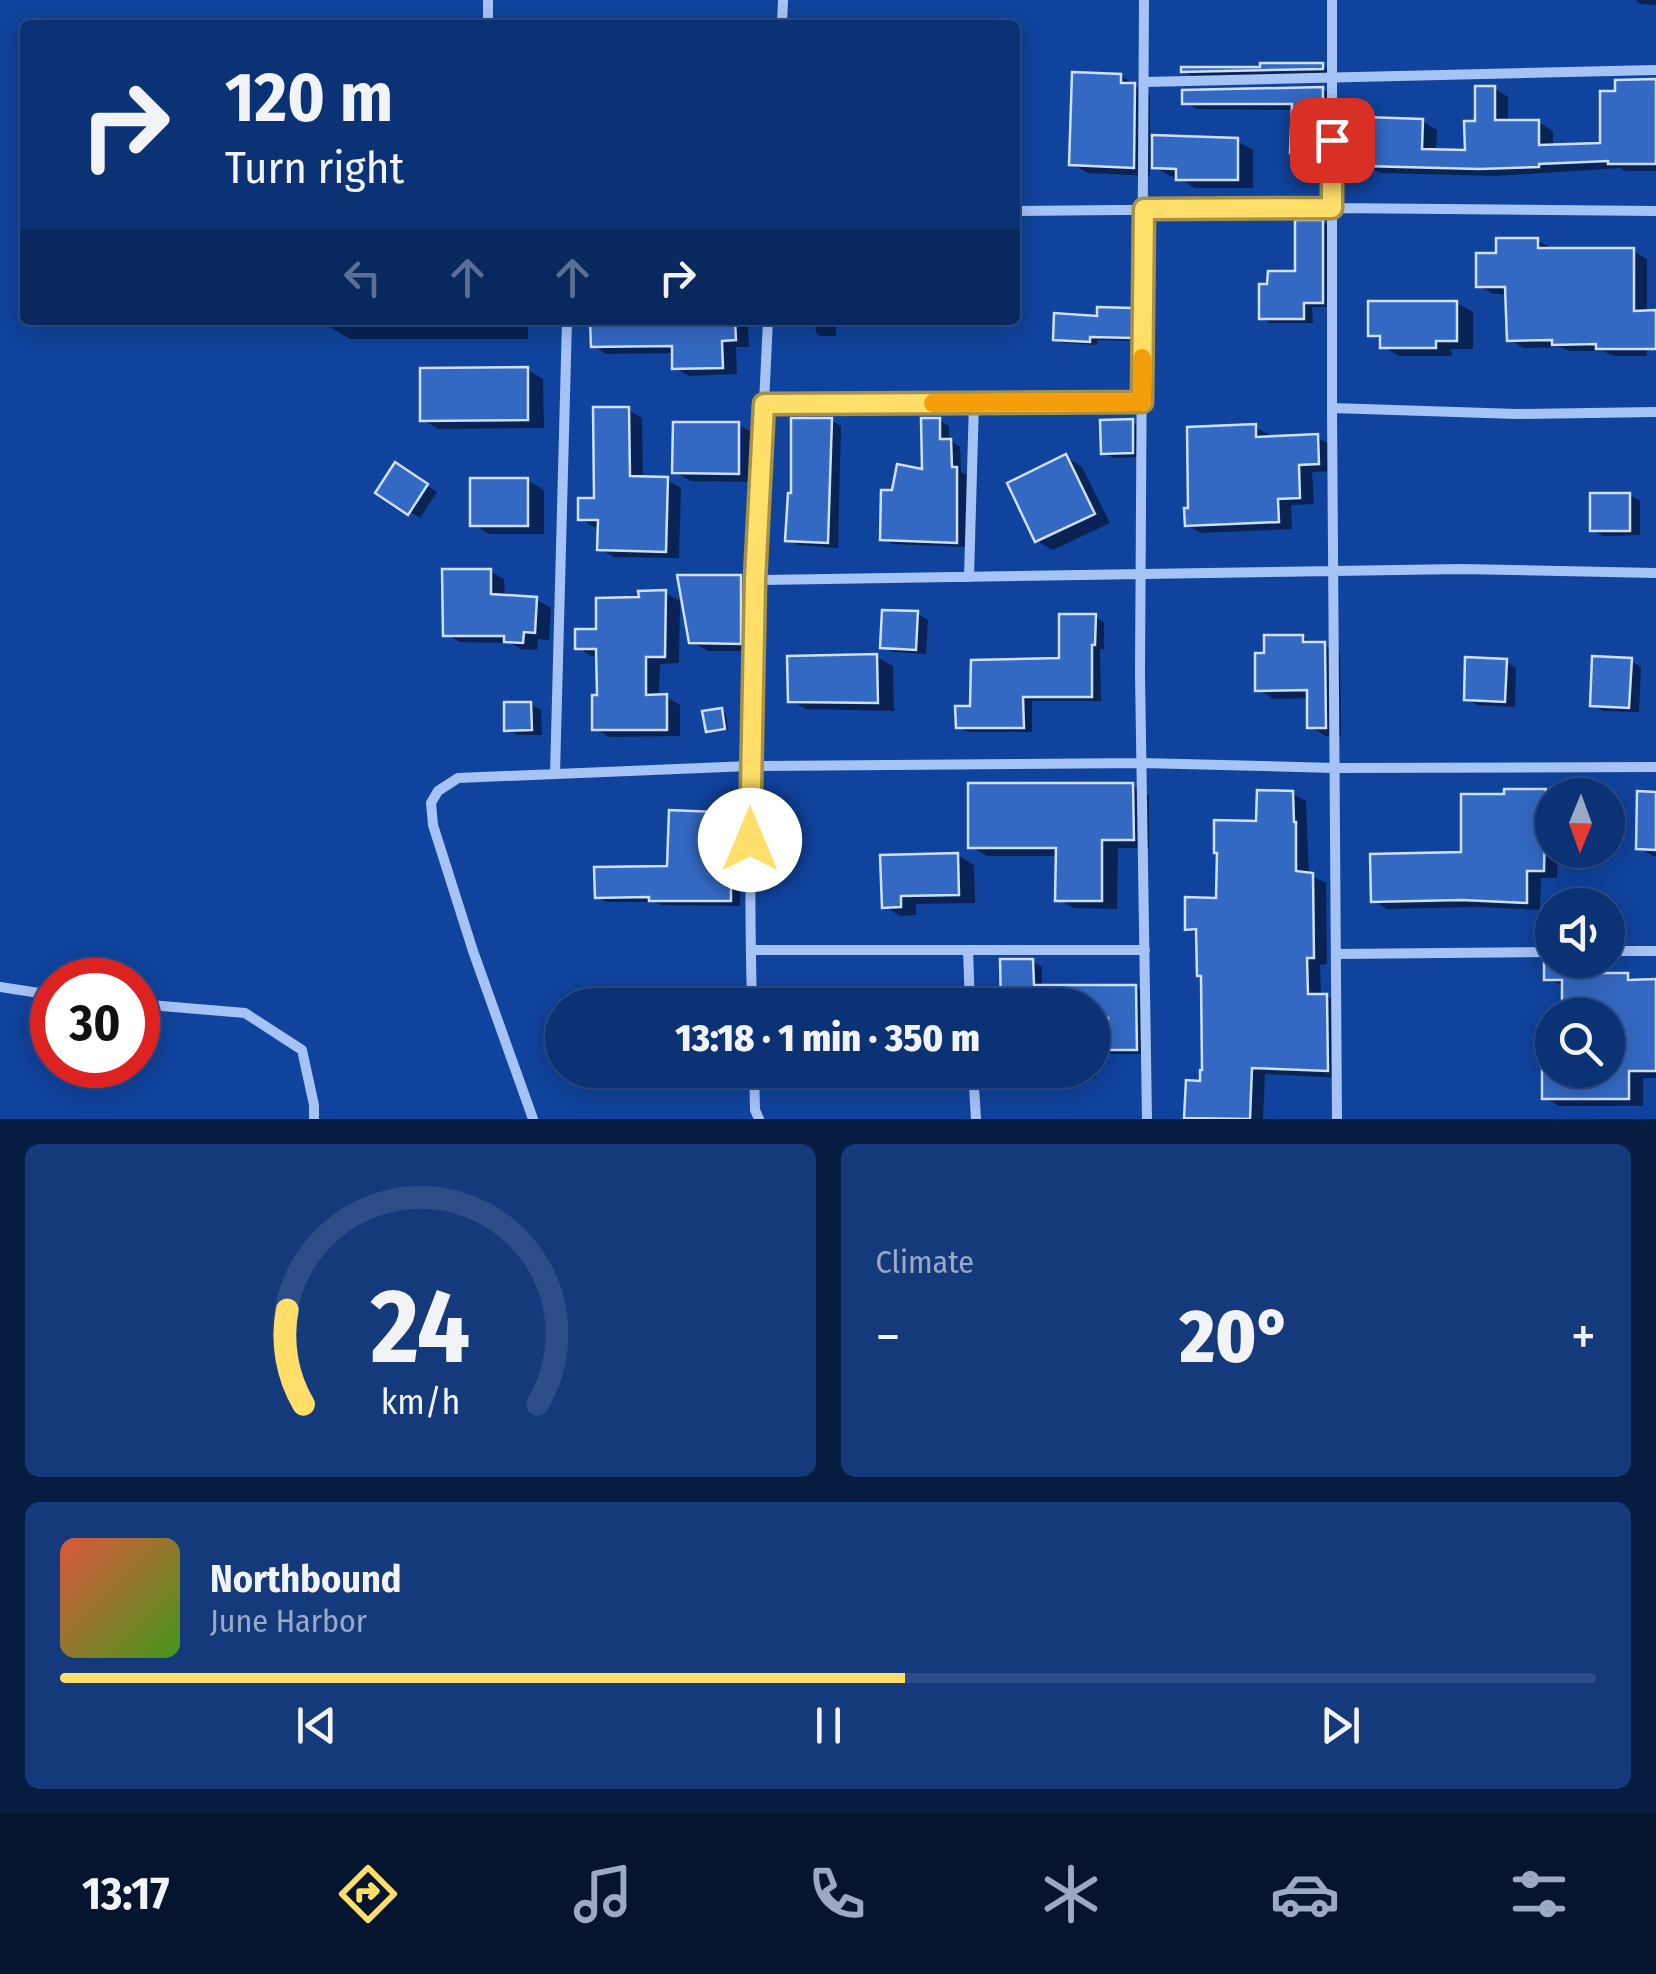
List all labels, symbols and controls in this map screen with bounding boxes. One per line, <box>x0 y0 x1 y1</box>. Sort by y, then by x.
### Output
text: 120 m <box>225 56 393 140</box>
icon: right <box>60 60 190 190</box>
pin <box>1290 98 1375 183</box>
icon: arrive <box>1305 113 1360 168</box>
text: Turn right <box>225 141 404 195</box>
icon: left <box>335 250 390 305</box>
icon: ahead <box>440 250 495 305</box>
icon: ahead <box>545 250 600 305</box>
icon: right <box>650 250 705 305</box>
north arrow <box>1535 778 1625 868</box>
map controls <box>1535 778 1625 1088</box>
position arrow <box>698 788 802 892</box>
button: sound <box>1535 888 1625 978</box>
speed limit sign: 30 <box>30 958 160 1088</box>
button: search <box>1535 998 1625 1088</box>
text: 13:18 · 1 min · 350 m <box>675 1015 980 1061</box>
text: Climate <box>876 1243 974 1281</box>
text: 24 <box>369 1265 470 1390</box>
text: 20° <box>1180 1292 1292 1382</box>
text: − <box>876 1304 900 1370</box>
text: + <box>1571 1304 1596 1370</box>
text: km/h <box>380 1381 460 1423</box>
text: Northbound <box>210 1556 402 1602</box>
text: June Harbor <box>210 1602 367 1640</box>
icon: previous <box>289 1698 344 1753</box>
icon: pause <box>801 1698 856 1753</box>
icon: next <box>1313 1698 1368 1753</box>
icon: directions <box>333 1859 403 1929</box>
icon: music <box>568 1859 638 1929</box>
icon: phone <box>802 1859 872 1929</box>
icon: climate <box>1036 1859 1106 1929</box>
icon: car <box>1270 1859 1340 1929</box>
icon: filters <box>1504 1859 1574 1929</box>
text: 13:17 <box>82 1867 169 1921</box>

